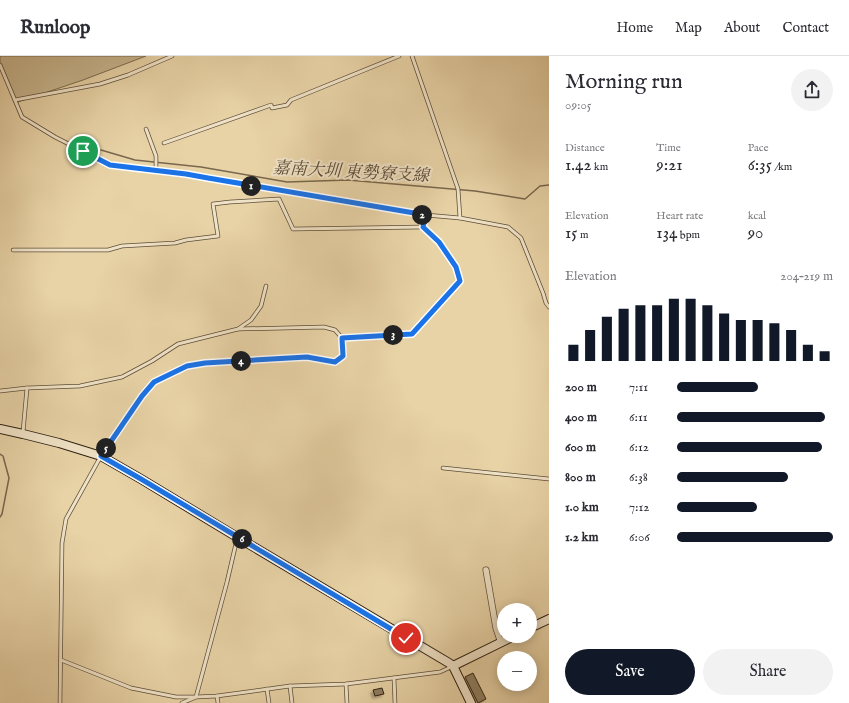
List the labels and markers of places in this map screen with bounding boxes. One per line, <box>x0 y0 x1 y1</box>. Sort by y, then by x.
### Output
pin <box>66 134 100 168</box>
pin: 1 <box>241 176 261 196</box>
pin: 2 <box>412 205 432 225</box>
pin: 3 <box>383 325 403 345</box>
pin: 4 <box>231 351 251 371</box>
pin: 5 <box>96 438 116 458</box>
pin: 6 <box>232 529 252 549</box>
pin <box>389 621 423 655</box>

